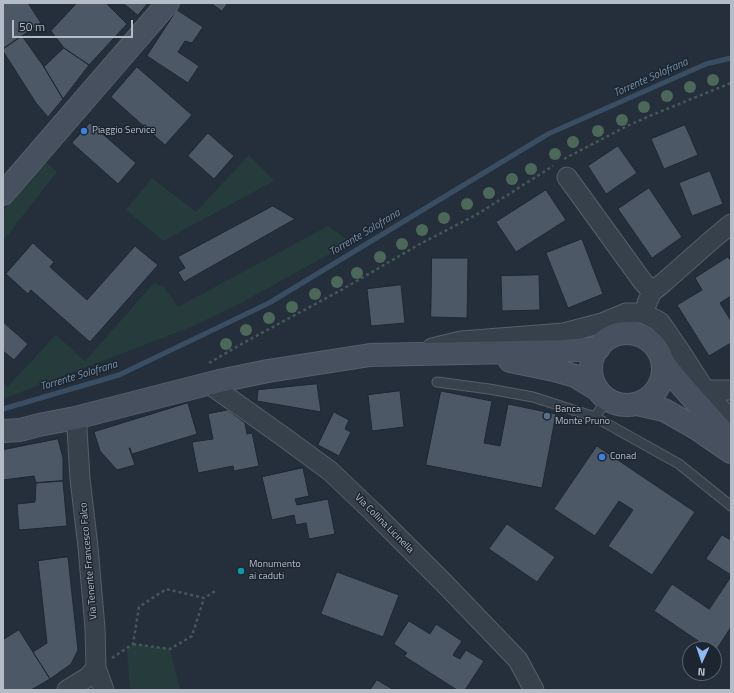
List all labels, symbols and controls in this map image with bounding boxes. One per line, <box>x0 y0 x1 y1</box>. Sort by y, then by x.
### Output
scale bar <box>14 12 135 38</box>
text: 50 m <box>19 17 45 36</box>
water label: Torrente Solofrana <box>612 56 690 100</box>
place label: Piaggio Service <box>92 125 155 137</box>
marker: Piaggio Service <box>79 126 89 136</box>
water label: Torrente Solofrana <box>327 207 403 259</box>
water label: Torrente Solofrana <box>39 358 119 394</box>
place label: Banca Monte Pruno <box>555 404 610 428</box>
marker: Banca Monte Pruno <box>542 411 552 421</box>
place label: Conad <box>610 451 636 463</box>
marker: Conad <box>597 452 607 462</box>
street label: Via Collina Licinella <box>352 492 416 556</box>
street label: Via Tenente Francesco Falco <box>78 502 100 620</box>
place label: Monumento ai caduti <box>249 559 301 582</box>
marker: Monumento ai caduti <box>236 566 246 576</box>
north arrow <box>682 641 722 681</box>
text: N <box>697 664 706 680</box>

